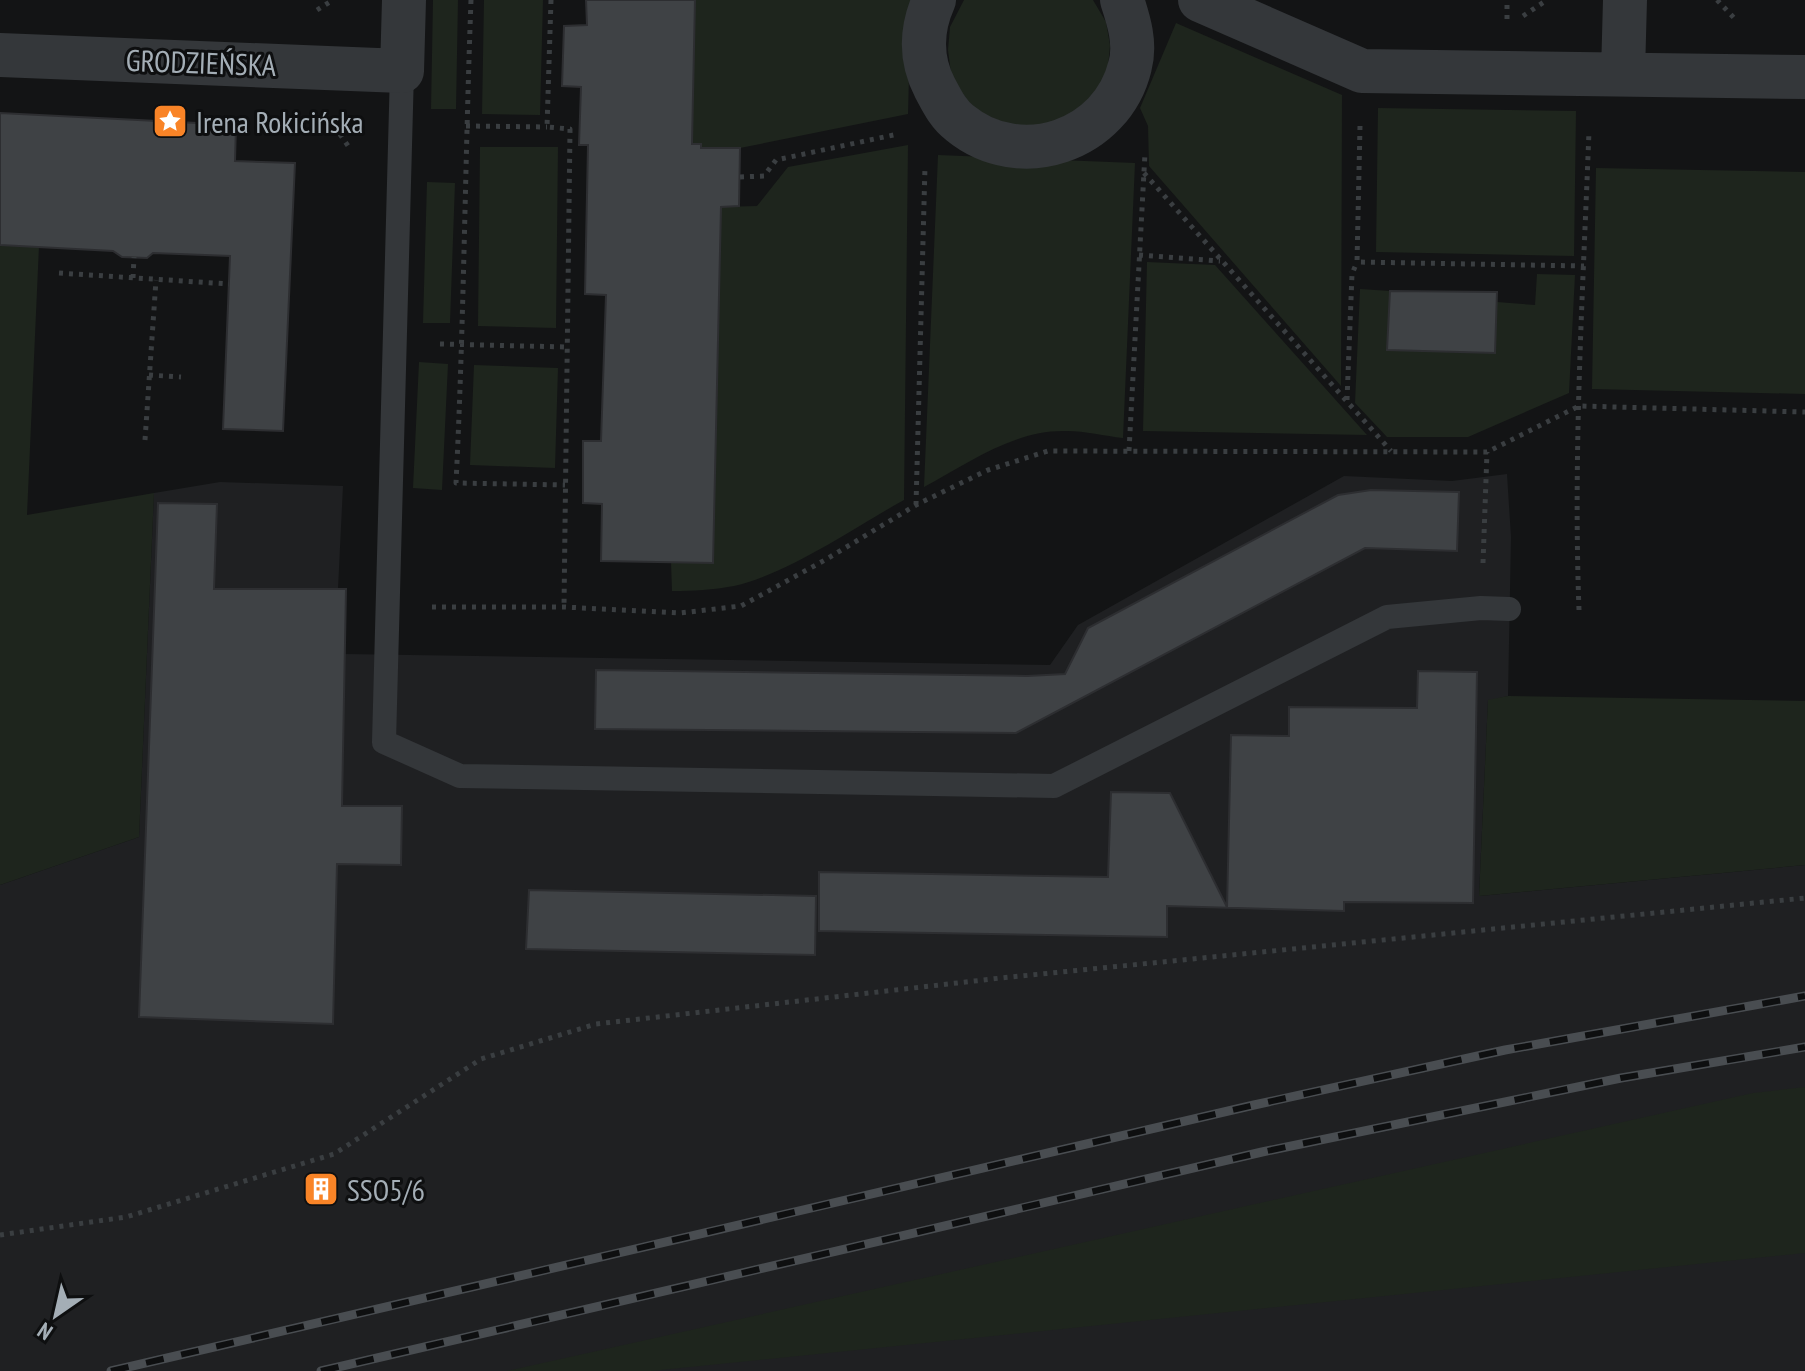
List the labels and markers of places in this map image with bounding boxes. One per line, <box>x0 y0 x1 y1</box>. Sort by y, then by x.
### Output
place icon: Irena Rokicińska <box>151 102 189 140</box>
place label: Irena Rokicińska <box>196 102 364 141</box>
building icon: SSO5/6 <box>302 1170 340 1208</box>
place label: SSO5/6 <box>347 1170 425 1209</box>

